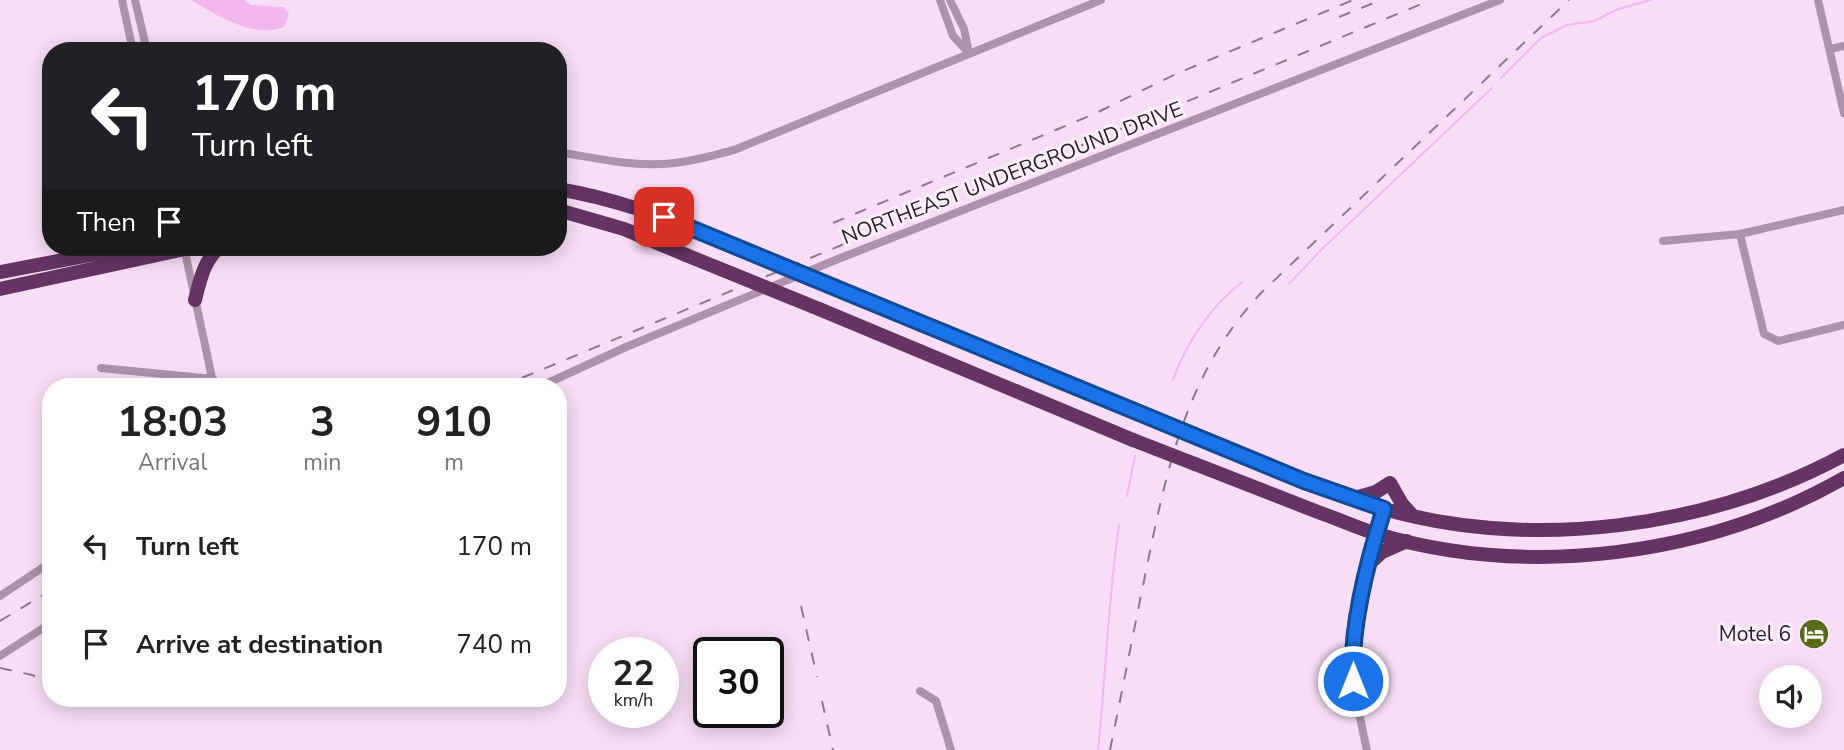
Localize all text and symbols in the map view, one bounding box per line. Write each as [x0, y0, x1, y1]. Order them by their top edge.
text: 170 m [192, 60, 336, 127]
icon: left [77, 70, 168, 161]
street label: NORTHEAST UNDERGROUND DRIVE [837, 95, 1187, 251]
text: Turn left [192, 124, 312, 167]
pin [634, 187, 694, 247]
icon: arrive [645, 198, 683, 236]
icon: arrive [150, 203, 188, 241]
text: Then [77, 205, 136, 240]
text: 18:03 [117, 394, 228, 451]
text: 3 [310, 394, 335, 451]
text: 910 [416, 394, 492, 451]
text: Arrival [138, 447, 207, 478]
text: min [303, 447, 341, 478]
text: m [444, 447, 464, 478]
icon: left [77, 527, 115, 565]
text: Turn left [136, 529, 239, 564]
text: 170 m [456, 529, 532, 564]
hotel icon: Motel 6 [1797, 617, 1831, 651]
place label: Motel 6 [1719, 620, 1791, 648]
icon: arrive [77, 625, 115, 663]
text: Arrive at destination [136, 627, 383, 662]
text: 740 m [456, 627, 532, 662]
speed limit sign: 30 [693, 637, 784, 728]
position arrow [1316, 644, 1390, 718]
text: 22 [612, 650, 655, 697]
map controls [1759, 665, 1822, 728]
button: sound [1759, 665, 1822, 728]
text: km/h [614, 688, 653, 712]

